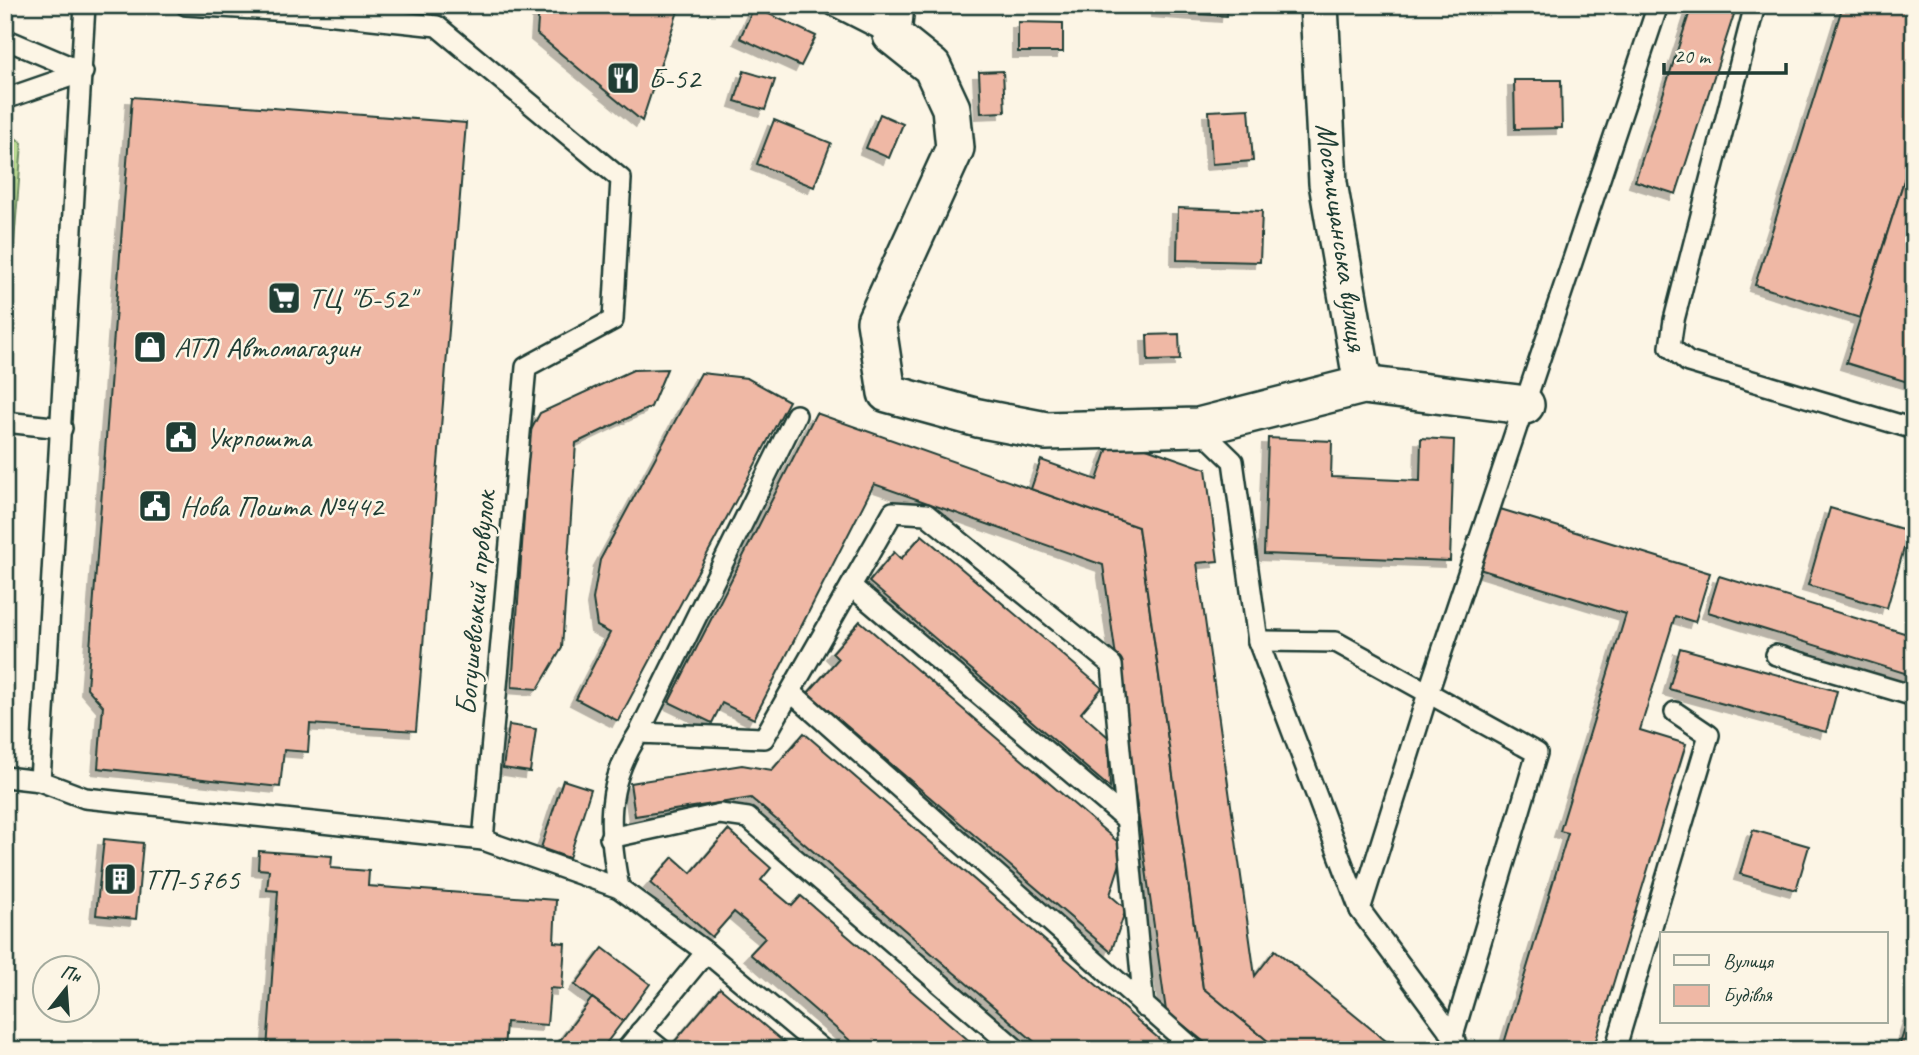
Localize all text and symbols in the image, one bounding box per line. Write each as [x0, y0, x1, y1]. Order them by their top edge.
scale bar [1664, 32, 1786, 76]
text: 20 m [1674, 43, 1712, 69]
restaurant icon: Б-52 [604, 59, 642, 97]
place label: Б-52 [648, 59, 703, 97]
street label: Мостищанська вулиця [1307, 121, 1377, 355]
supermarket icon: ТЦ "Б-52" [265, 279, 303, 317]
place label: ТЦ "Б-52" [308, 279, 421, 317]
shop icon: АТЛ Автомагазин [131, 328, 169, 366]
place label: АТЛ Автомагазин [174, 328, 362, 366]
public building icon: Укрпошта [162, 418, 200, 456]
place label: Укрпошта [206, 418, 313, 456]
public building icon: Нова Пошта №442 [136, 487, 174, 525]
place label: Нова Пошта №442 [180, 487, 385, 525]
street label: Богушевський провулок [446, 487, 504, 717]
building icon: ТП-5765 [101, 860, 139, 898]
place label: ТП-5765 [144, 860, 241, 898]
legend [1660, 932, 1888, 1024]
text: Вулиця [1723, 948, 1774, 974]
north arrow [32, 954, 102, 1024]
text: Пн [58, 959, 85, 989]
text: Будівля [1723, 982, 1773, 1008]

